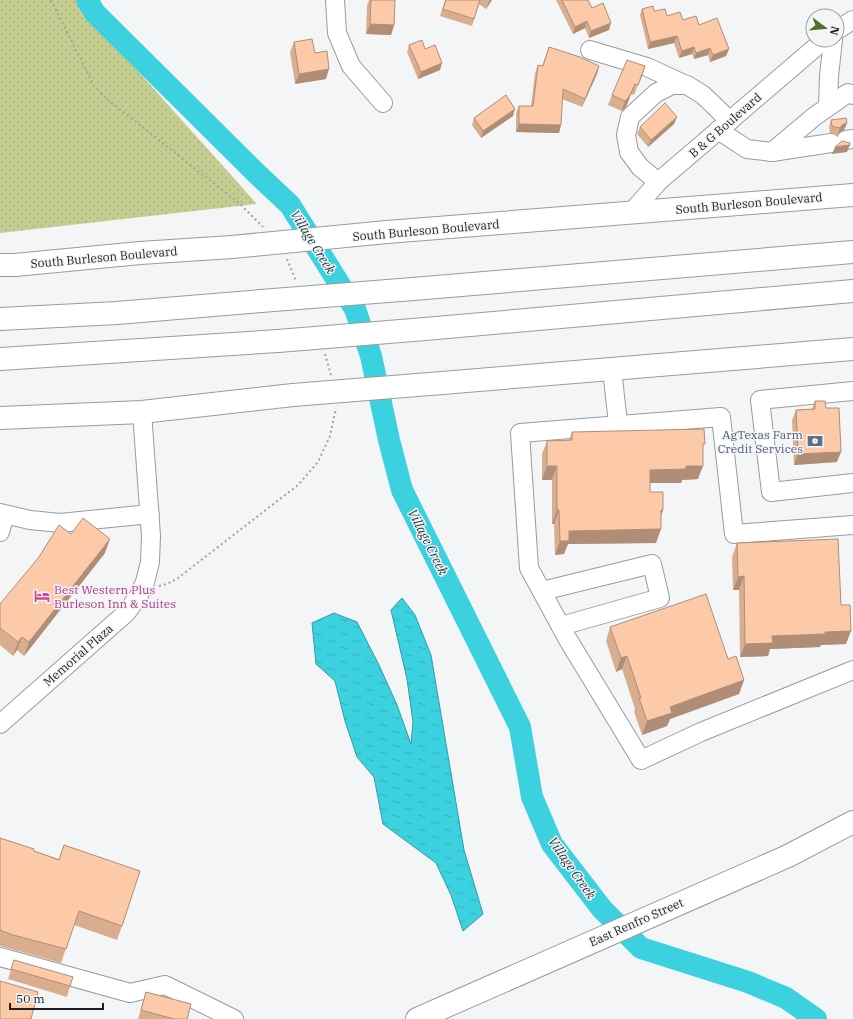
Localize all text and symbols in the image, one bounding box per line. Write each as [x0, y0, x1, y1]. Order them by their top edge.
north arrow [805, 8, 845, 48]
text: N [827, 25, 843, 37]
street label: B & G Boulevard [686, 89, 764, 161]
street label: South Burleson Boulevard [675, 189, 823, 217]
water label: Village Creek [287, 207, 339, 277]
street label: South Burleson Boulevard [352, 216, 500, 244]
street label: South Burleson Boulevard [30, 243, 178, 271]
place label: AgTexas Farm Credit Services [718, 427, 804, 456]
bank icon: AgTexas Farm Credit Services [806, 432, 824, 450]
water label: Village Creek [404, 506, 452, 578]
place label: Best Western Plus Burleson Inn & Suites [54, 582, 176, 611]
hotel icon: Best Western Plus Burleson Inn & Suites [33, 587, 51, 605]
street label: Memorial Plaza [40, 620, 116, 689]
water label: Village Creek [544, 834, 600, 903]
street label: East Renfro Street [586, 894, 686, 950]
scale bar [10, 985, 103, 1011]
text: 50 m [16, 991, 45, 1006]

